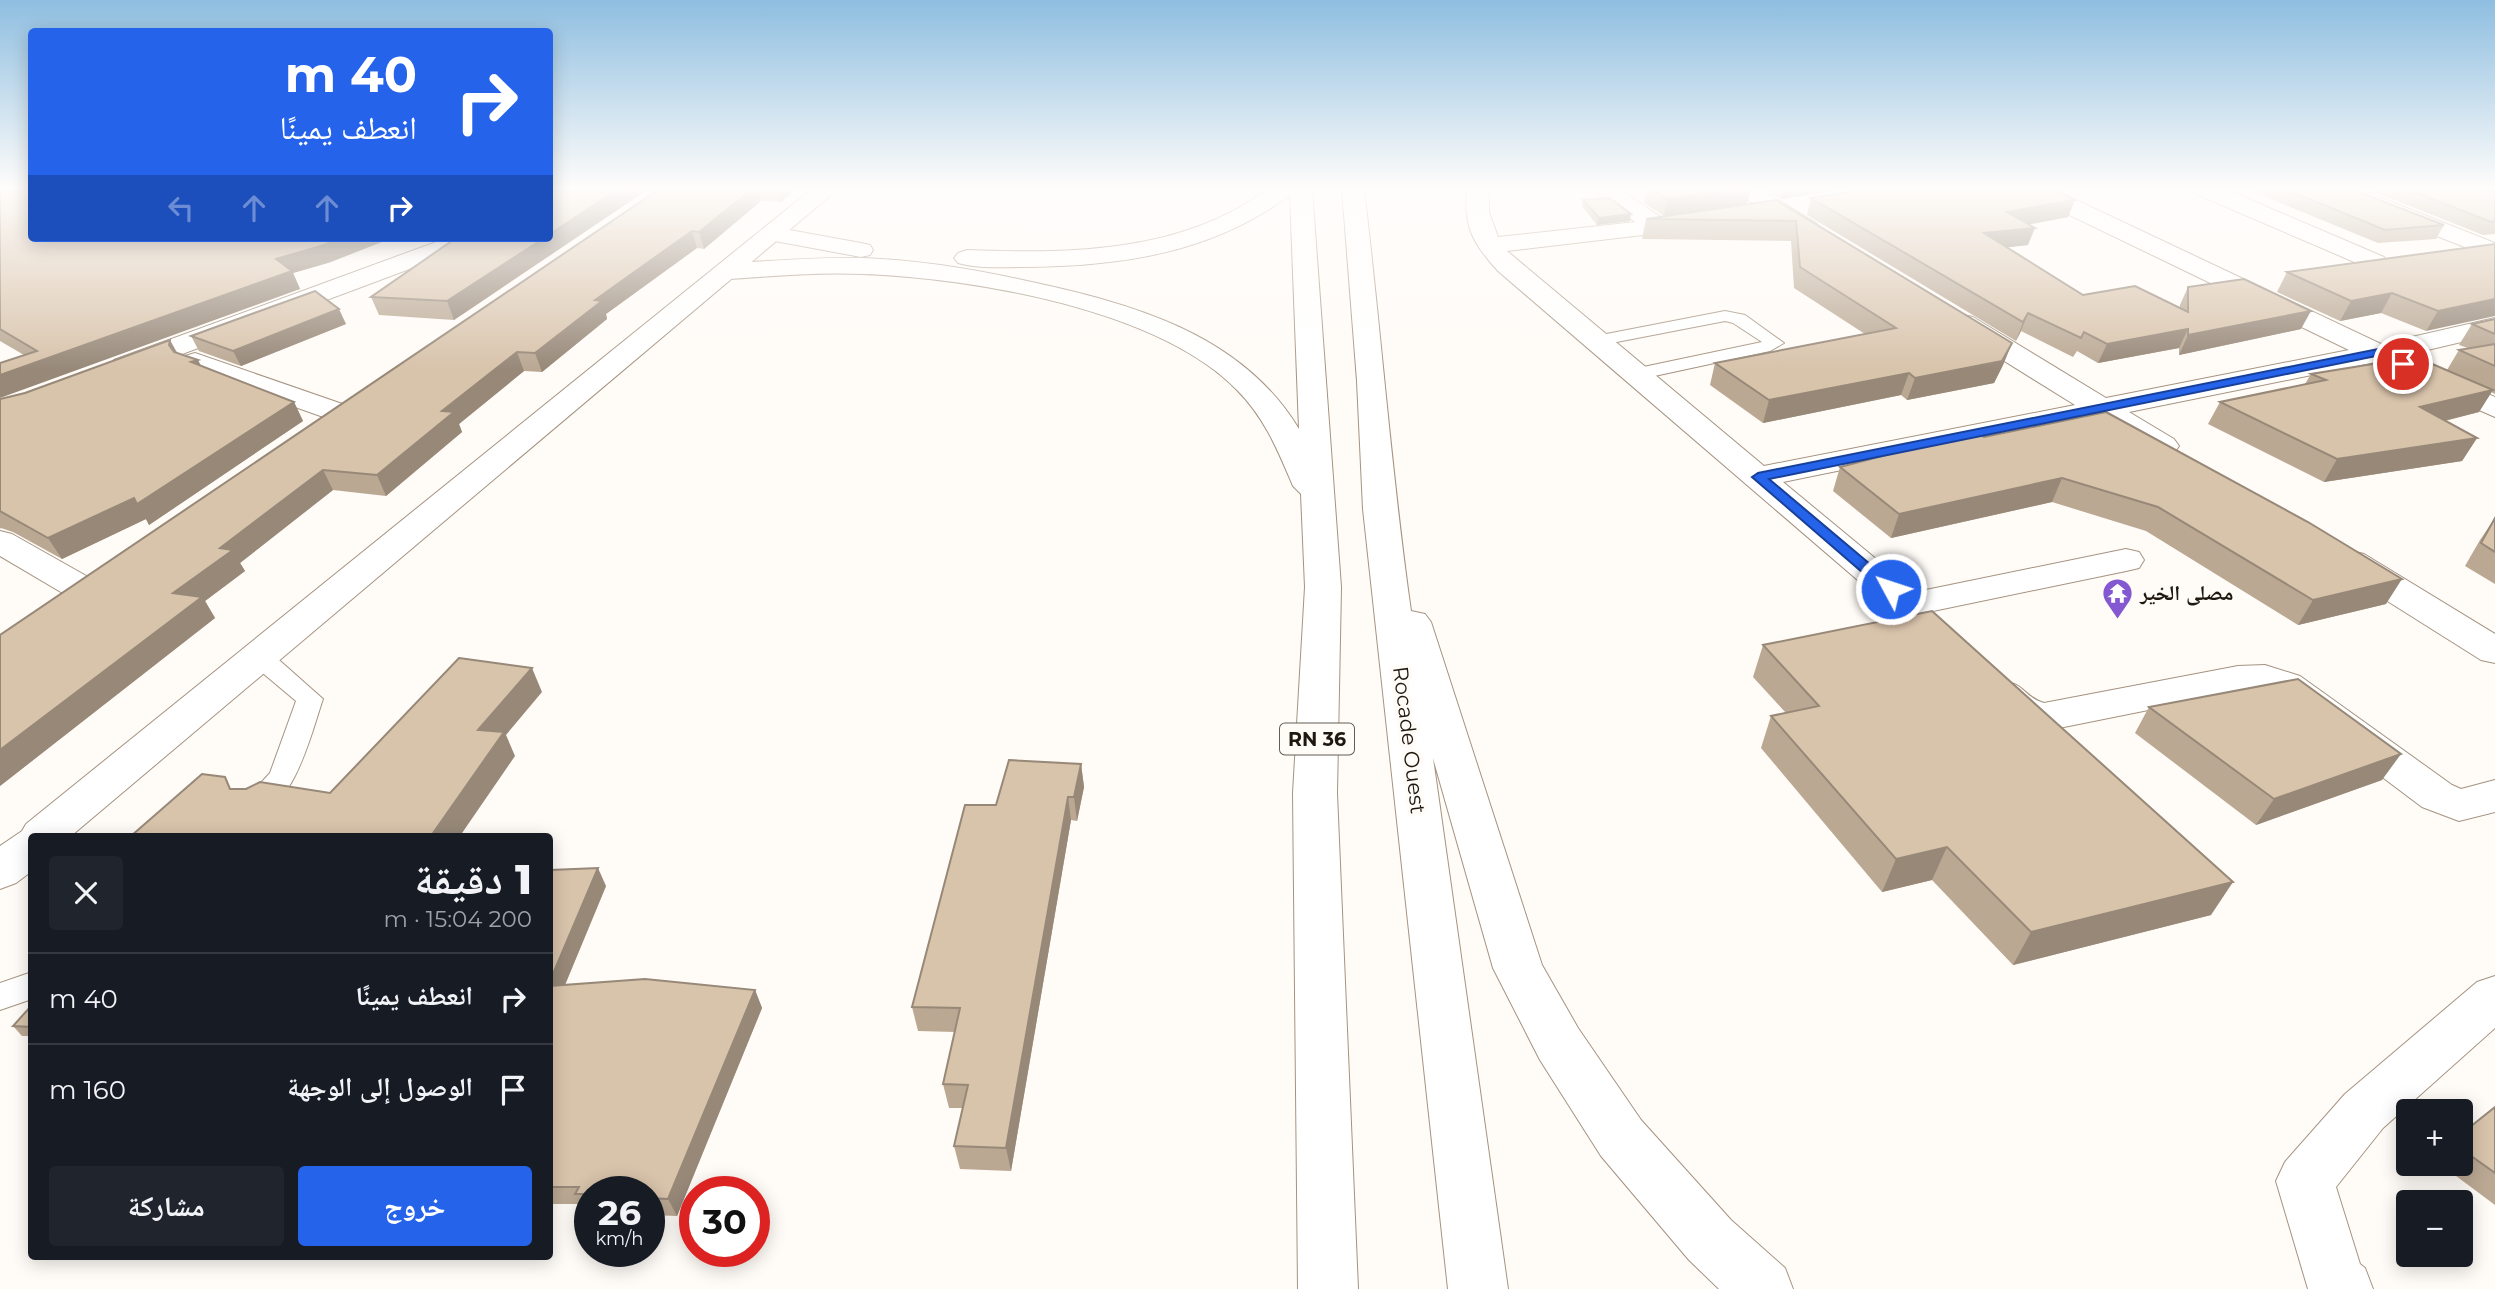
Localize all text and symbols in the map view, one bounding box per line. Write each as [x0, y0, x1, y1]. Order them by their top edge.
text: 40 m [285, 45, 417, 104]
icon: right [441, 56, 532, 147]
text: انعطف يمينًا [280, 108, 417, 147]
icon: left [162, 189, 200, 227]
icon: ahead [235, 189, 273, 227]
icon: ahead [308, 189, 346, 227]
icon: right [381, 189, 419, 227]
pin [2373, 334, 2433, 394]
icon: arrive [2384, 345, 2422, 383]
position arrow [1854, 552, 1928, 626]
temple icon: مصلى الخير [2100, 576, 2134, 620]
place label: مصلى الخير [2139, 580, 2233, 606]
street label: Rocade Ouest [1388, 665, 1431, 815]
road number: RN 36 [1280, 724, 1354, 754]
text: 1 دقيقة [415, 853, 532, 905]
button: close [49, 856, 123, 930]
text: 200 m · 15:04 [384, 905, 532, 933]
text: انعطف يمينًا [355, 980, 473, 1012]
icon: right [494, 980, 532, 1018]
text: 40 m [49, 983, 118, 1015]
text: الوصول إلى الوجهة [287, 1071, 473, 1103]
icon: arrive [494, 1071, 532, 1109]
text: 160 m [49, 1074, 126, 1106]
map controls [2396, 1099, 2473, 1267]
button: + [2396, 1099, 2473, 1176]
button: مشاركة [49, 1166, 284, 1246]
button: خروج [298, 1166, 532, 1246]
speed limit sign: 30 [679, 1176, 770, 1267]
button: − [2396, 1190, 2473, 1267]
text: 26 [598, 1191, 641, 1234]
text: km/h [595, 1228, 644, 1250]

